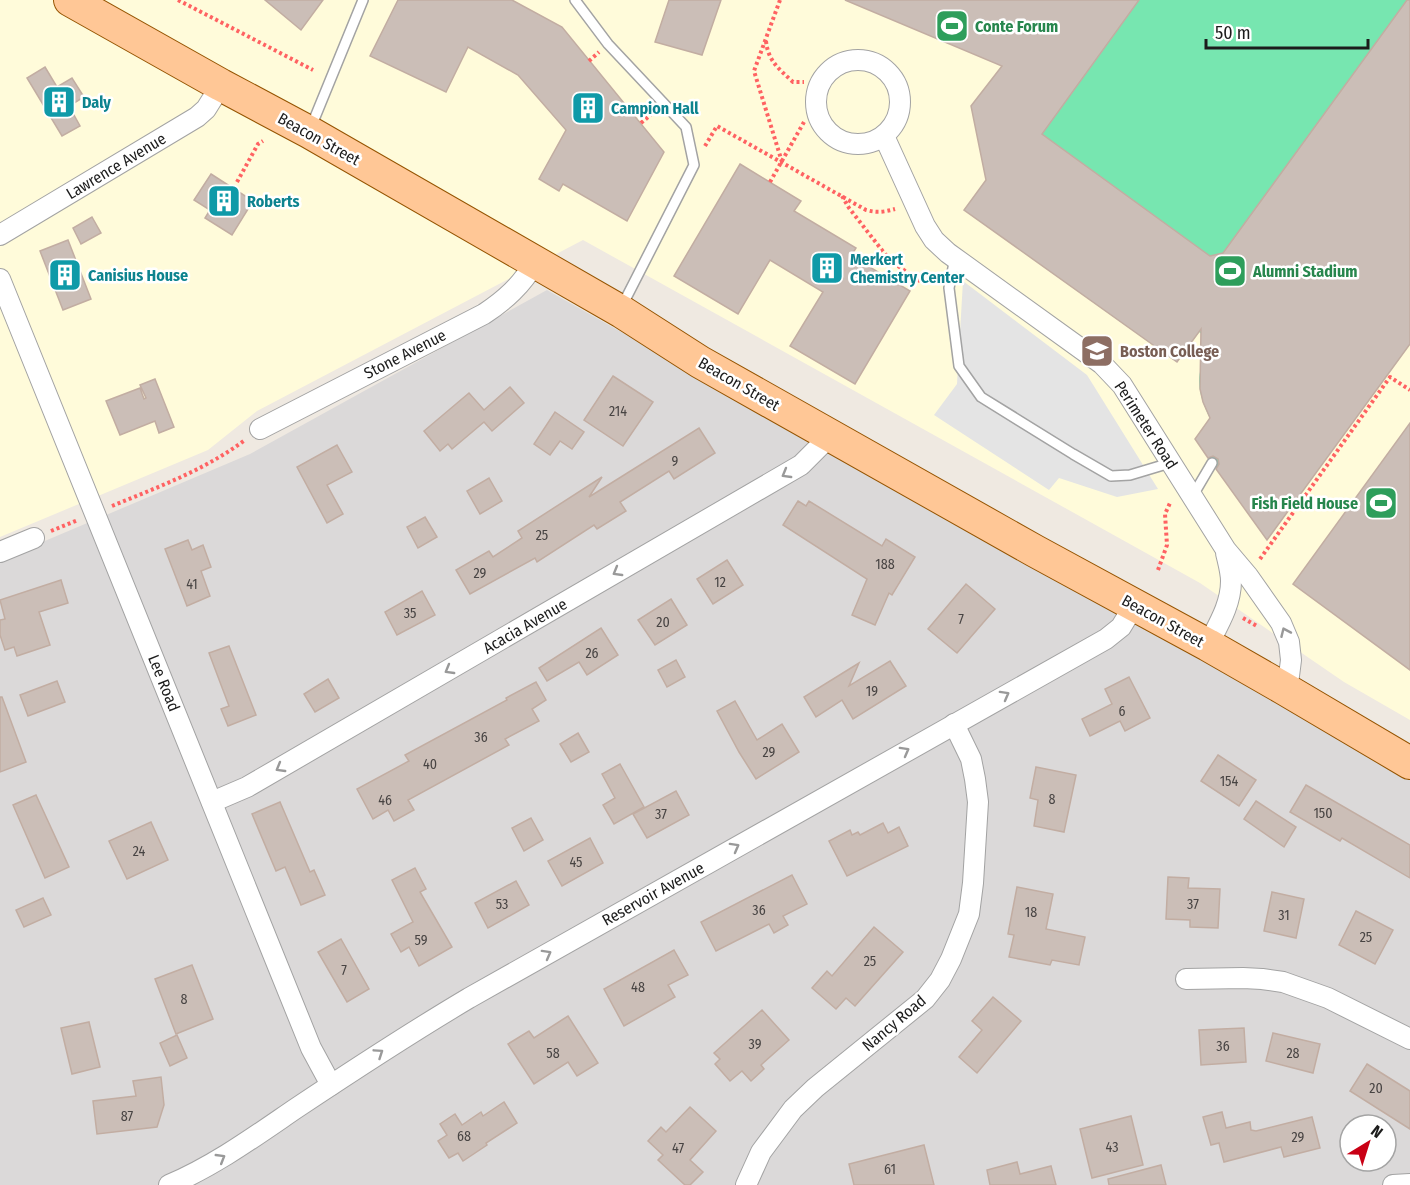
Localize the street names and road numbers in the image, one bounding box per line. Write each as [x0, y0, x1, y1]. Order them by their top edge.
street label: Beacon Street [275, 109, 364, 170]
street label: Lawrence Avenue [63, 129, 169, 203]
street label: Stone Avenue [361, 325, 449, 383]
street label: Beacon Street [695, 353, 784, 415]
street label: Perimeter Road [1111, 377, 1181, 473]
street label: Beacon Street [1119, 591, 1208, 652]
street label: Acacia Avenue [480, 594, 570, 658]
street label: Lee Road [144, 652, 184, 714]
street label: Reservoir Avenue [599, 858, 707, 930]
street label: Nancy Road [858, 991, 930, 1055]

